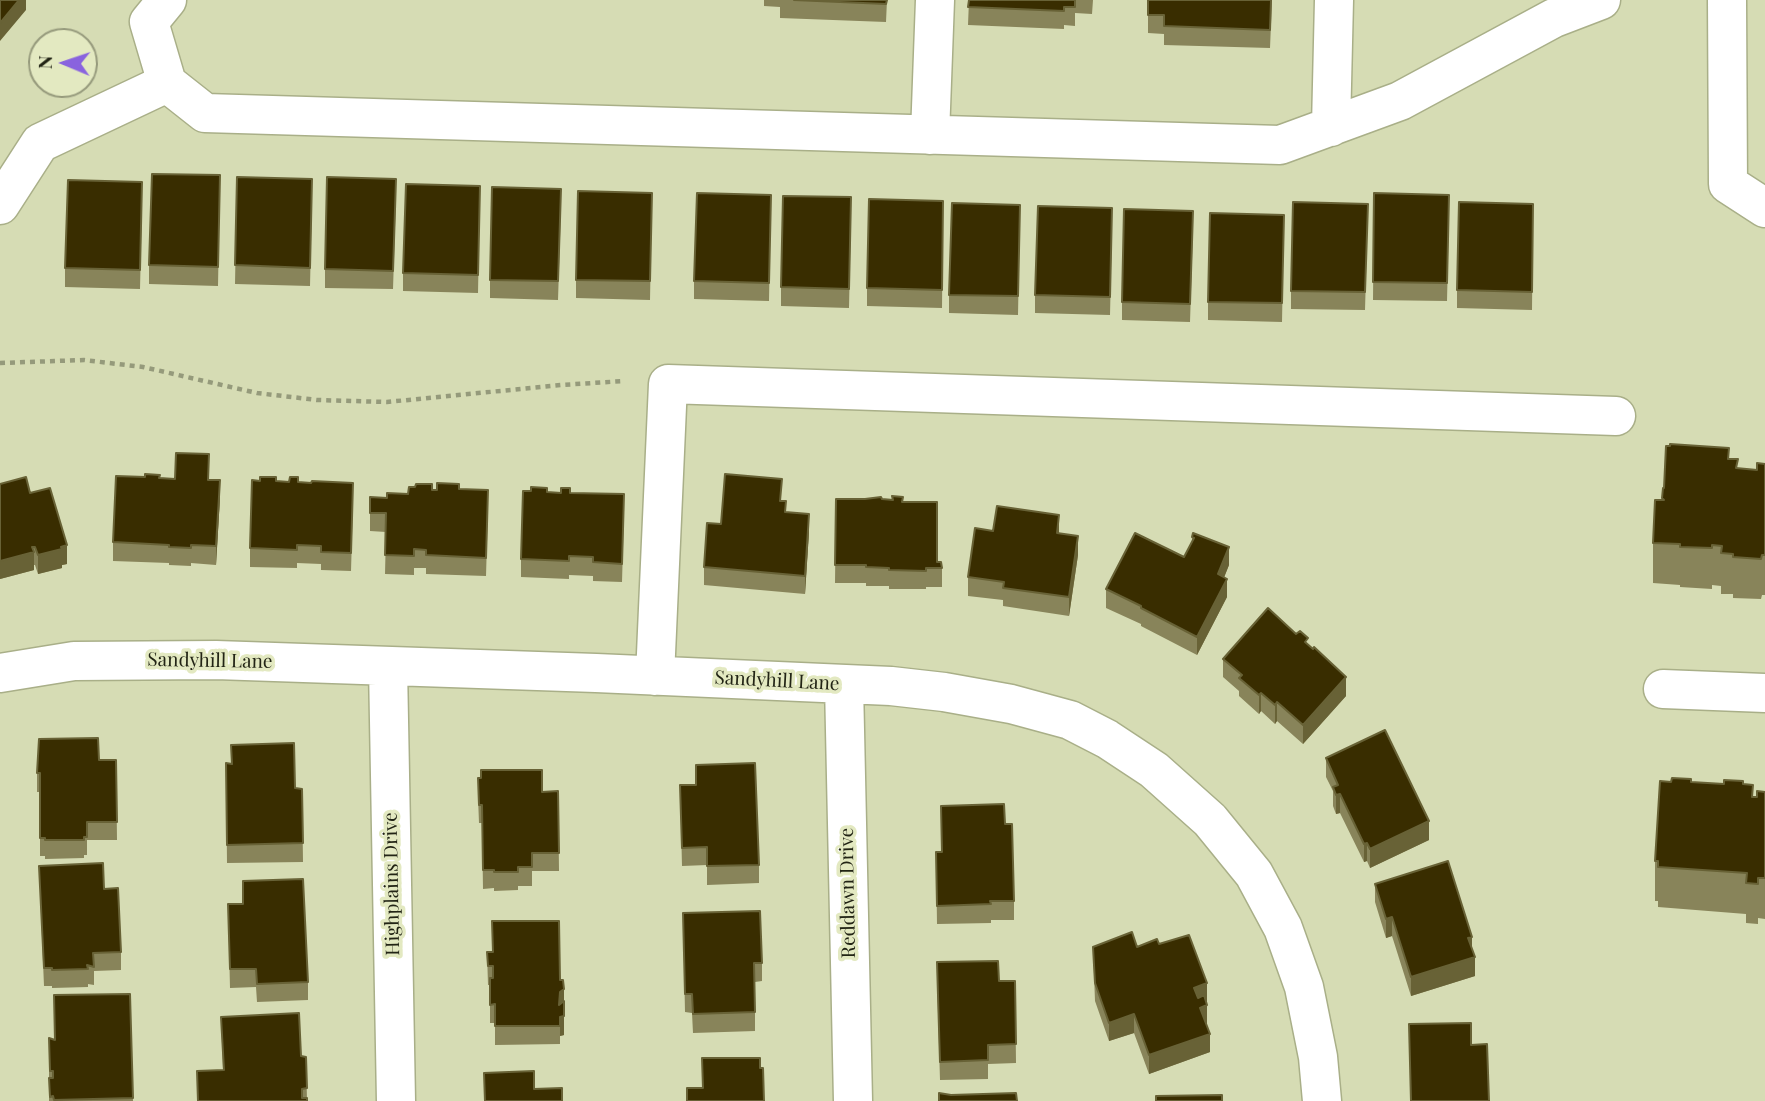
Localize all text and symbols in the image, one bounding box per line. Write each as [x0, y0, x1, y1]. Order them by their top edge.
north arrow [28, 28, 98, 98]
text: N [31, 55, 57, 70]
street label: Sandyhill Lane [147, 649, 273, 673]
street label: Sandyhill Lane [714, 666, 840, 696]
street label: Highplains Drive [379, 812, 405, 956]
street label: Reddawn Drive [835, 828, 861, 958]

